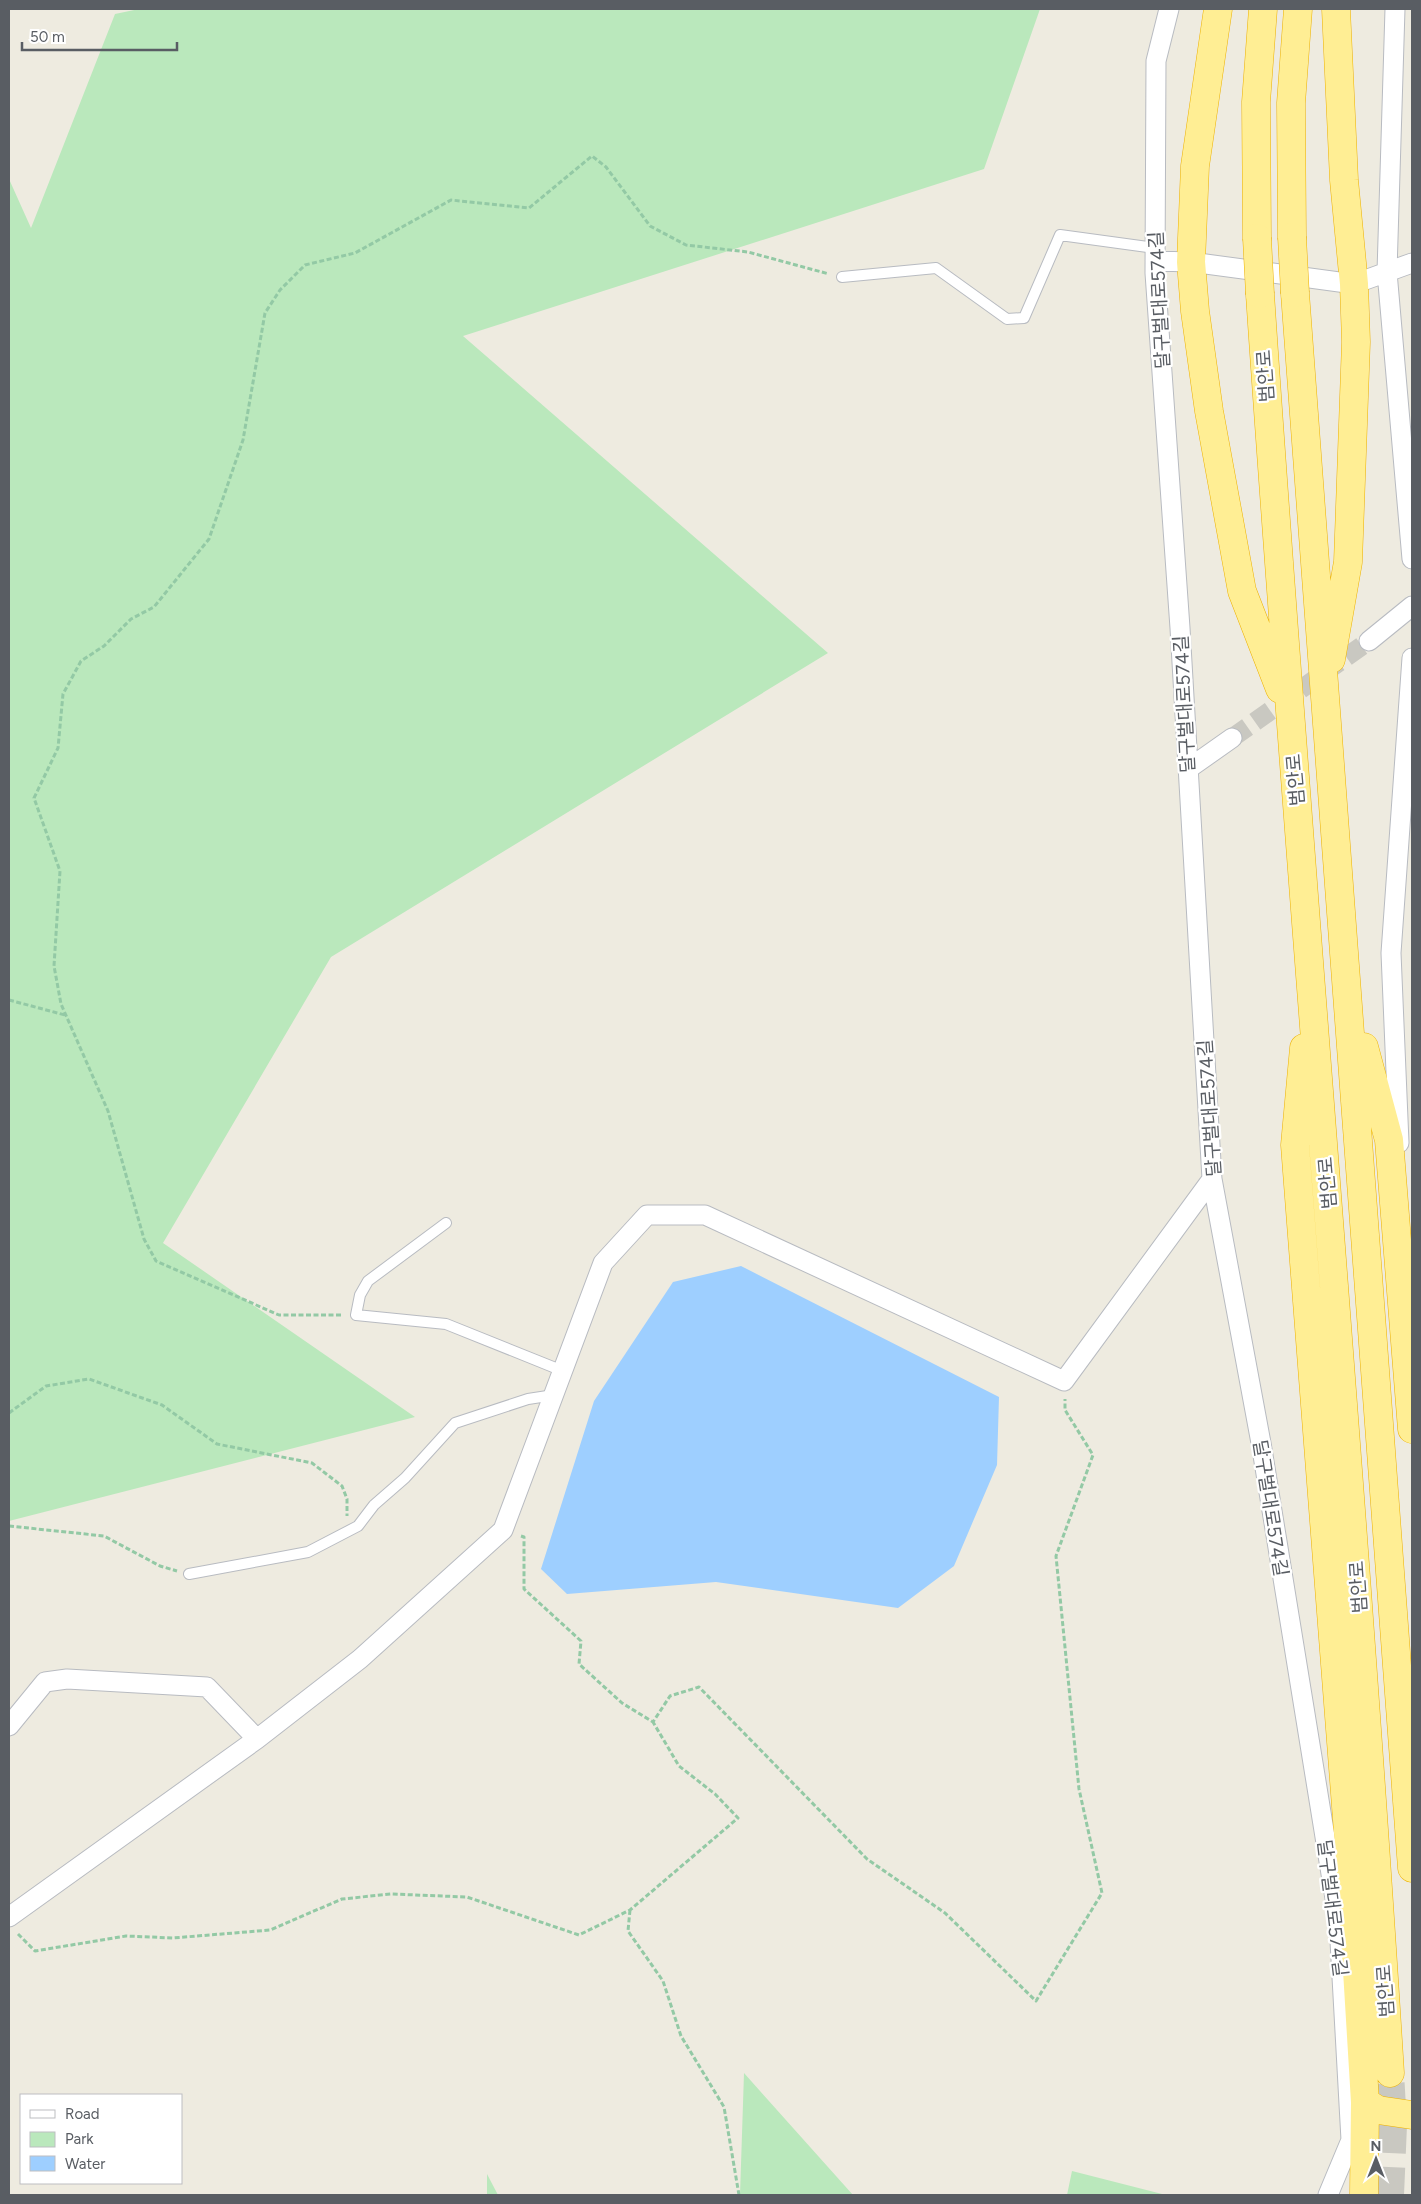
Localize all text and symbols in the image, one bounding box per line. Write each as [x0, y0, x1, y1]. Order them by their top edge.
scale bar [22, 20, 178, 52]
text: 50 m [30, 28, 65, 46]
street label: 달구벌대로574길 [1144, 231, 1175, 369]
street label: 범안로 [1252, 349, 1279, 403]
street label: 달구벌대로574길 [1169, 635, 1200, 773]
street label: 범안로 [1282, 753, 1309, 807]
street label: 달구벌대로574길 [1193, 1038, 1226, 1178]
street label: 범안로 [1314, 1156, 1341, 1210]
street label: 달구벌대로574길 [1248, 1438, 1293, 1578]
street label: 범안로 [1345, 1560, 1372, 1614]
street label: 달구벌대로574길 [1313, 1838, 1352, 1978]
street label: 범안로 [1372, 1964, 1399, 2018]
legend [20, 2094, 182, 2184]
text: Road [65, 2105, 100, 2123]
text: Park [65, 2130, 94, 2148]
north arrow [1351, 2134, 1401, 2184]
text: N [1371, 2138, 1381, 2155]
text: Water [65, 2155, 105, 2173]

